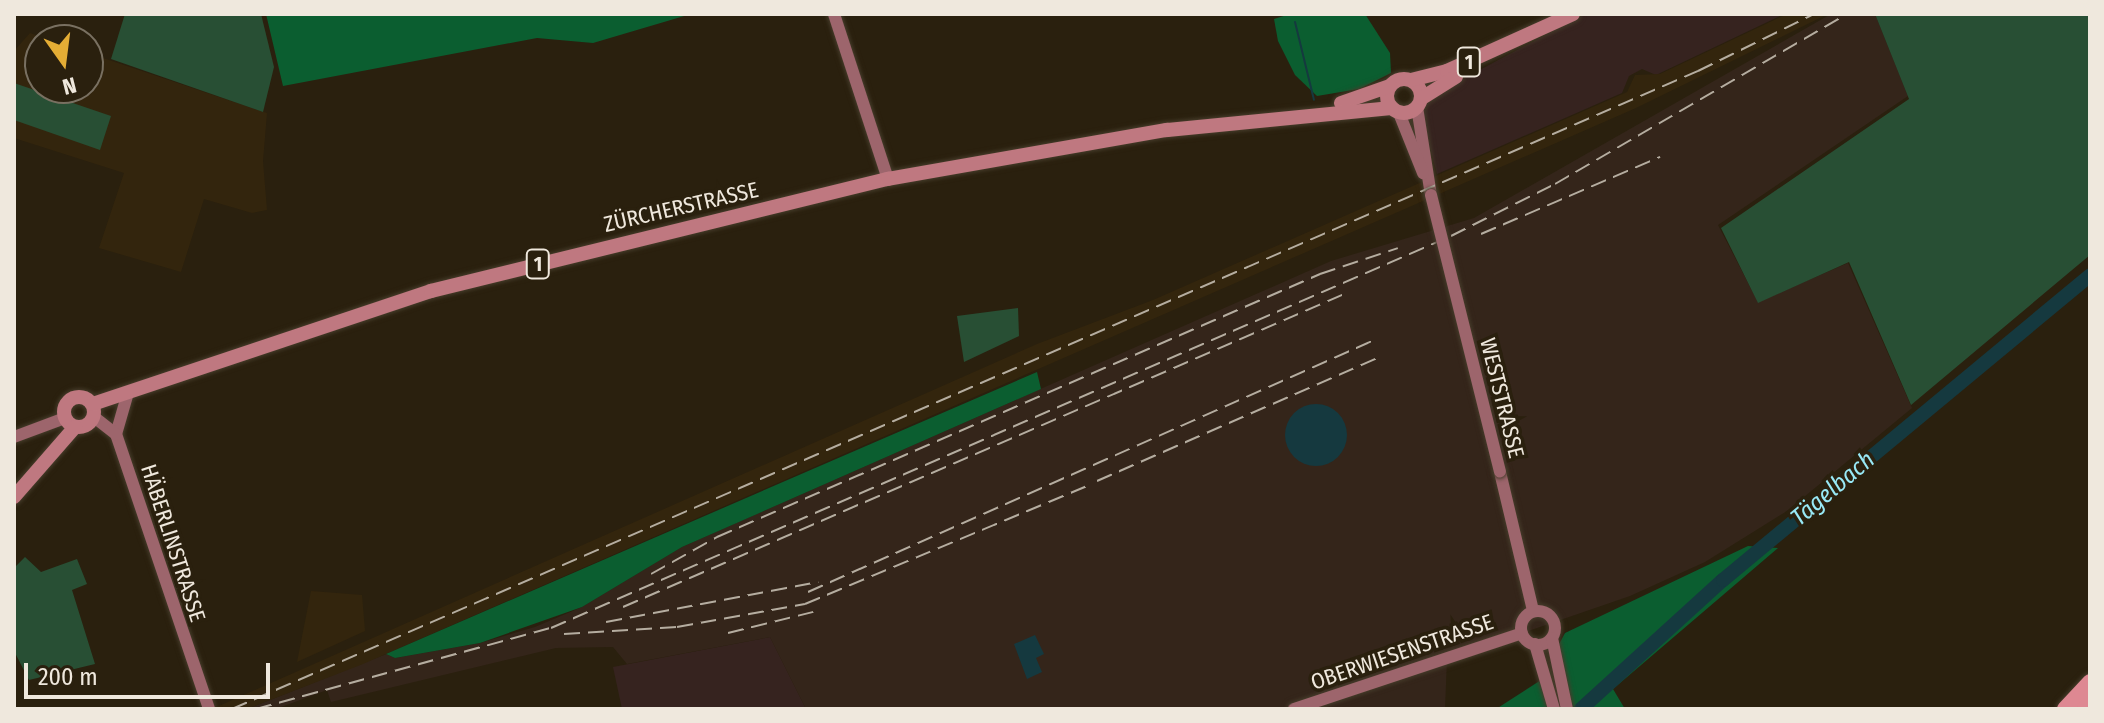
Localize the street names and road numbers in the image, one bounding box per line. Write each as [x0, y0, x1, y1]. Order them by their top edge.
road number: 1 [1455, 46, 1483, 78]
street label: ZÜRCHERSTRASSE [601, 176, 761, 238]
road number: 1 [524, 248, 552, 280]
street label: WESTSTRASSE [1474, 335, 1530, 461]
street label: HÄBERLINSTRASSE [135, 461, 211, 625]
street label: OBERWIESENSTRASSE [1307, 608, 1497, 696]

